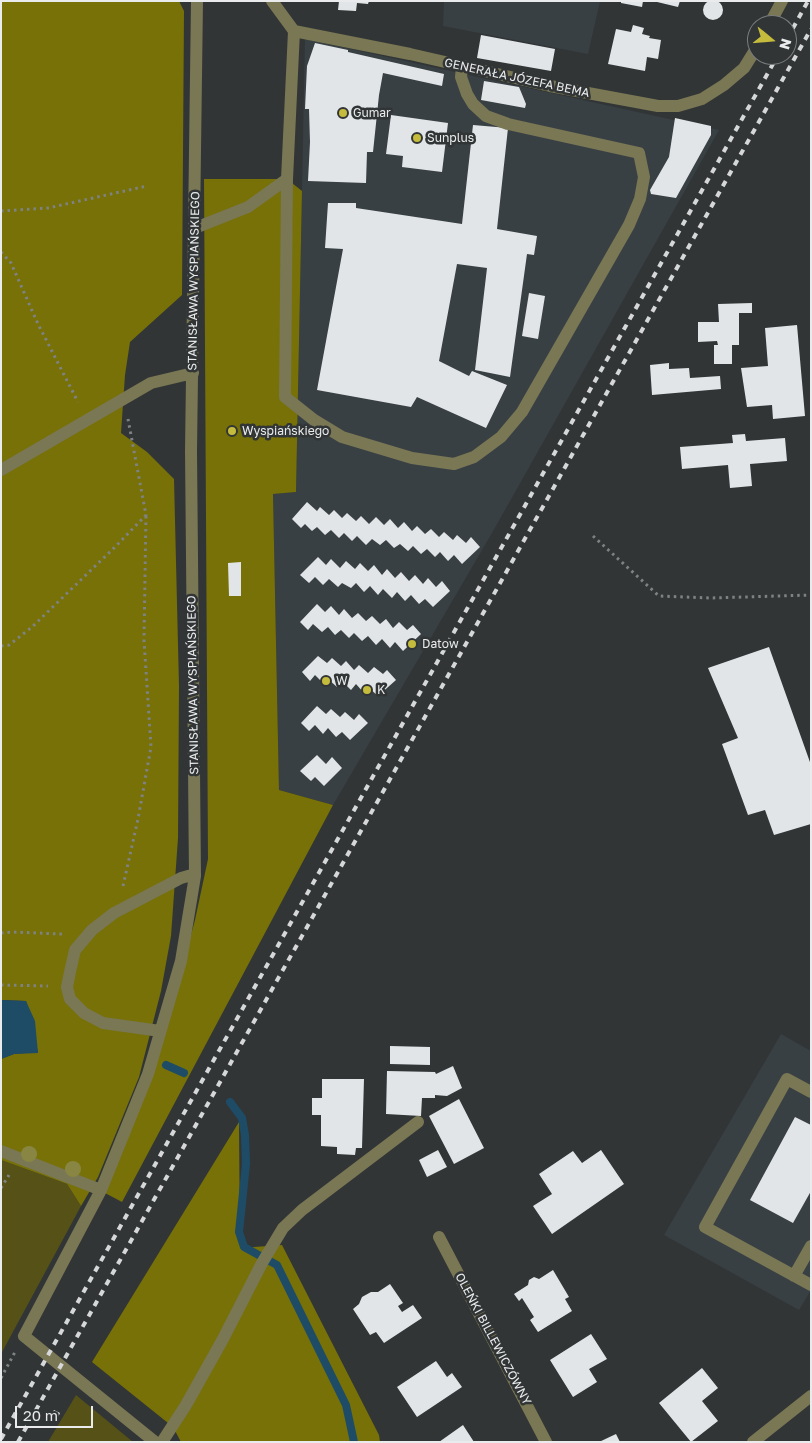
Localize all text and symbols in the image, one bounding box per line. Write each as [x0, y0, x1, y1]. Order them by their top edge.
north arrow [747, 15, 797, 65]
text: N [776, 37, 796, 52]
street label: GENERAŁA JÓZEFA BEMA [443, 56, 591, 100]
place label: Gumar [353, 106, 391, 120]
marker: Gumar [337, 107, 349, 119]
place label: Sunplus [427, 131, 474, 145]
marker: Sunplus [411, 132, 423, 144]
street label: STANISŁAWA WYSPIAŃSKIEGO [185, 191, 203, 371]
place label: Wyspiańskiego [242, 424, 329, 438]
marker: Wyspiańskiego [226, 425, 238, 437]
street label: STANISŁAWA WYSPIAŃSKIEGO [184, 595, 202, 775]
place label: Datow [422, 637, 459, 651]
marker: Datow [406, 638, 418, 650]
place label: W [336, 674, 348, 688]
marker: W [320, 675, 332, 687]
place label: K [377, 683, 385, 697]
marker: K [361, 684, 373, 696]
street label: OLEŃKI BILLEWICZÓWNY [452, 1271, 534, 1407]
scale bar [18, 1396, 95, 1428]
text: 20 m [23, 1406, 58, 1424]

